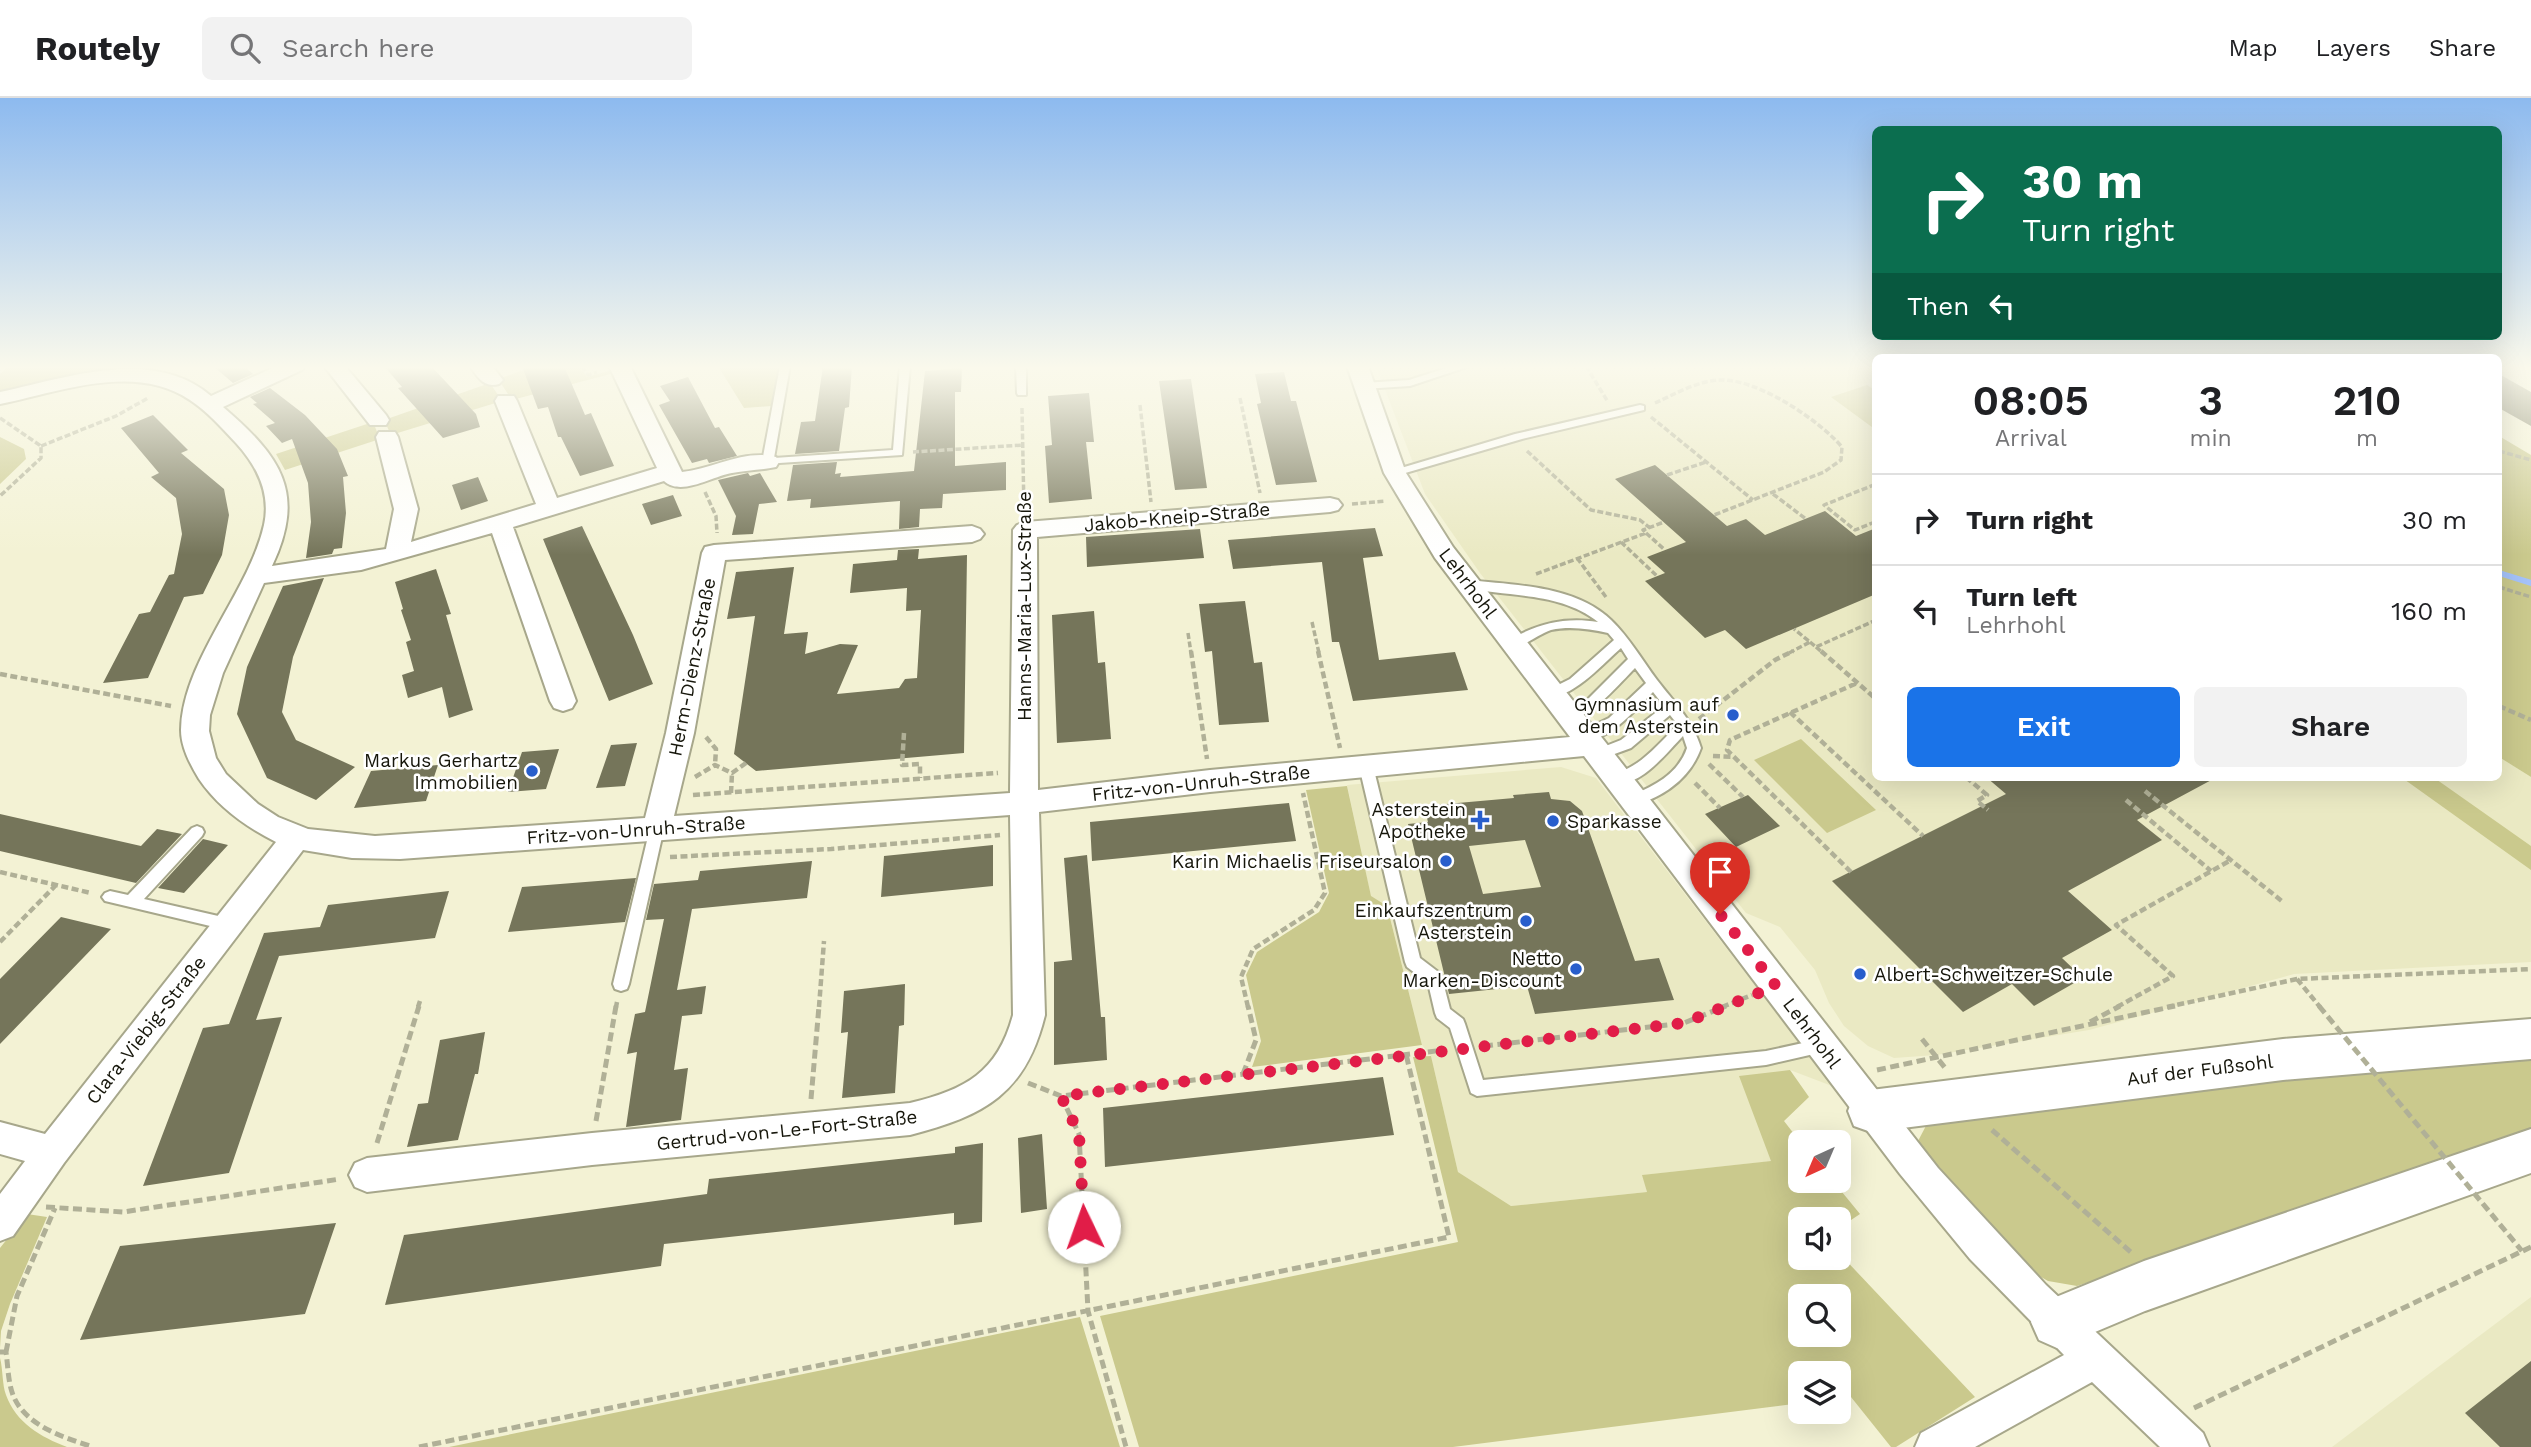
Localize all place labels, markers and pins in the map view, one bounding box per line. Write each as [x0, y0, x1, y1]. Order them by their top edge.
place label: Gymnasium auf dem Asterstein [1574, 693, 1720, 738]
marker: Gymnasium auf dem Asterstein [1725, 707, 1741, 723]
place label: Markus Gerhartz Immobilien [364, 749, 518, 794]
marker: Markus Gerhartz Immobilien [524, 763, 540, 779]
place label: Asterstein Apotheke [1372, 798, 1466, 843]
place label: Sparkasse [1567, 810, 1662, 833]
marker: Asterstein Apotheke [1472, 812, 1488, 828]
marker: Sparkasse [1545, 813, 1561, 829]
pin [1690, 842, 1750, 914]
place label: Karin Michaelis Friseursalon [1172, 850, 1432, 873]
marker: Karin Michaelis Friseursalon [1438, 853, 1454, 869]
place label: Einkaufszentrum Asterstein [1354, 899, 1512, 944]
marker: Einkaufszentrum Asterstein [1518, 913, 1534, 929]
place label: Netto Marken-Discount [1403, 947, 1562, 992]
marker: Netto Marken-Discount [1568, 961, 1584, 977]
place label: Albert-Schweitzer-Schule [1874, 963, 2113, 986]
marker: Albert-Schweitzer-Schule [1852, 966, 1868, 982]

